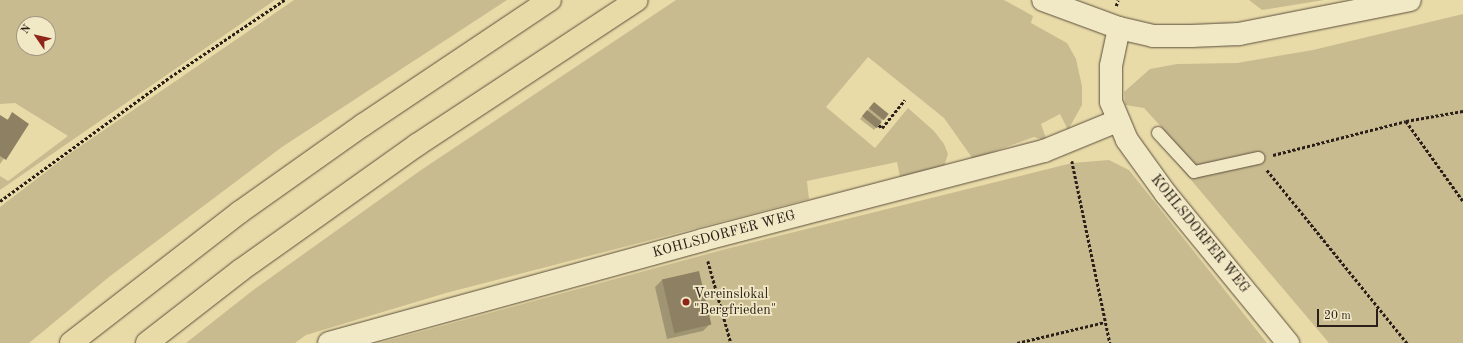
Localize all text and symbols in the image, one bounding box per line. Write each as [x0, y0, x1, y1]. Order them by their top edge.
north arrow [16, 16, 56, 56]
text: N [20, 23, 33, 36]
street label: KOHLSDORFER WEG [1147, 171, 1253, 297]
street label: KOHLSDORFER WEG [651, 207, 797, 261]
place label: Vereinslokal "Bergfrieden" [694, 286, 776, 318]
marker: Vereinslokal "Bergfrieden" [681, 297, 691, 307]
scale bar [1319, 301, 1380, 327]
text: 20 m [1324, 310, 1351, 322]

